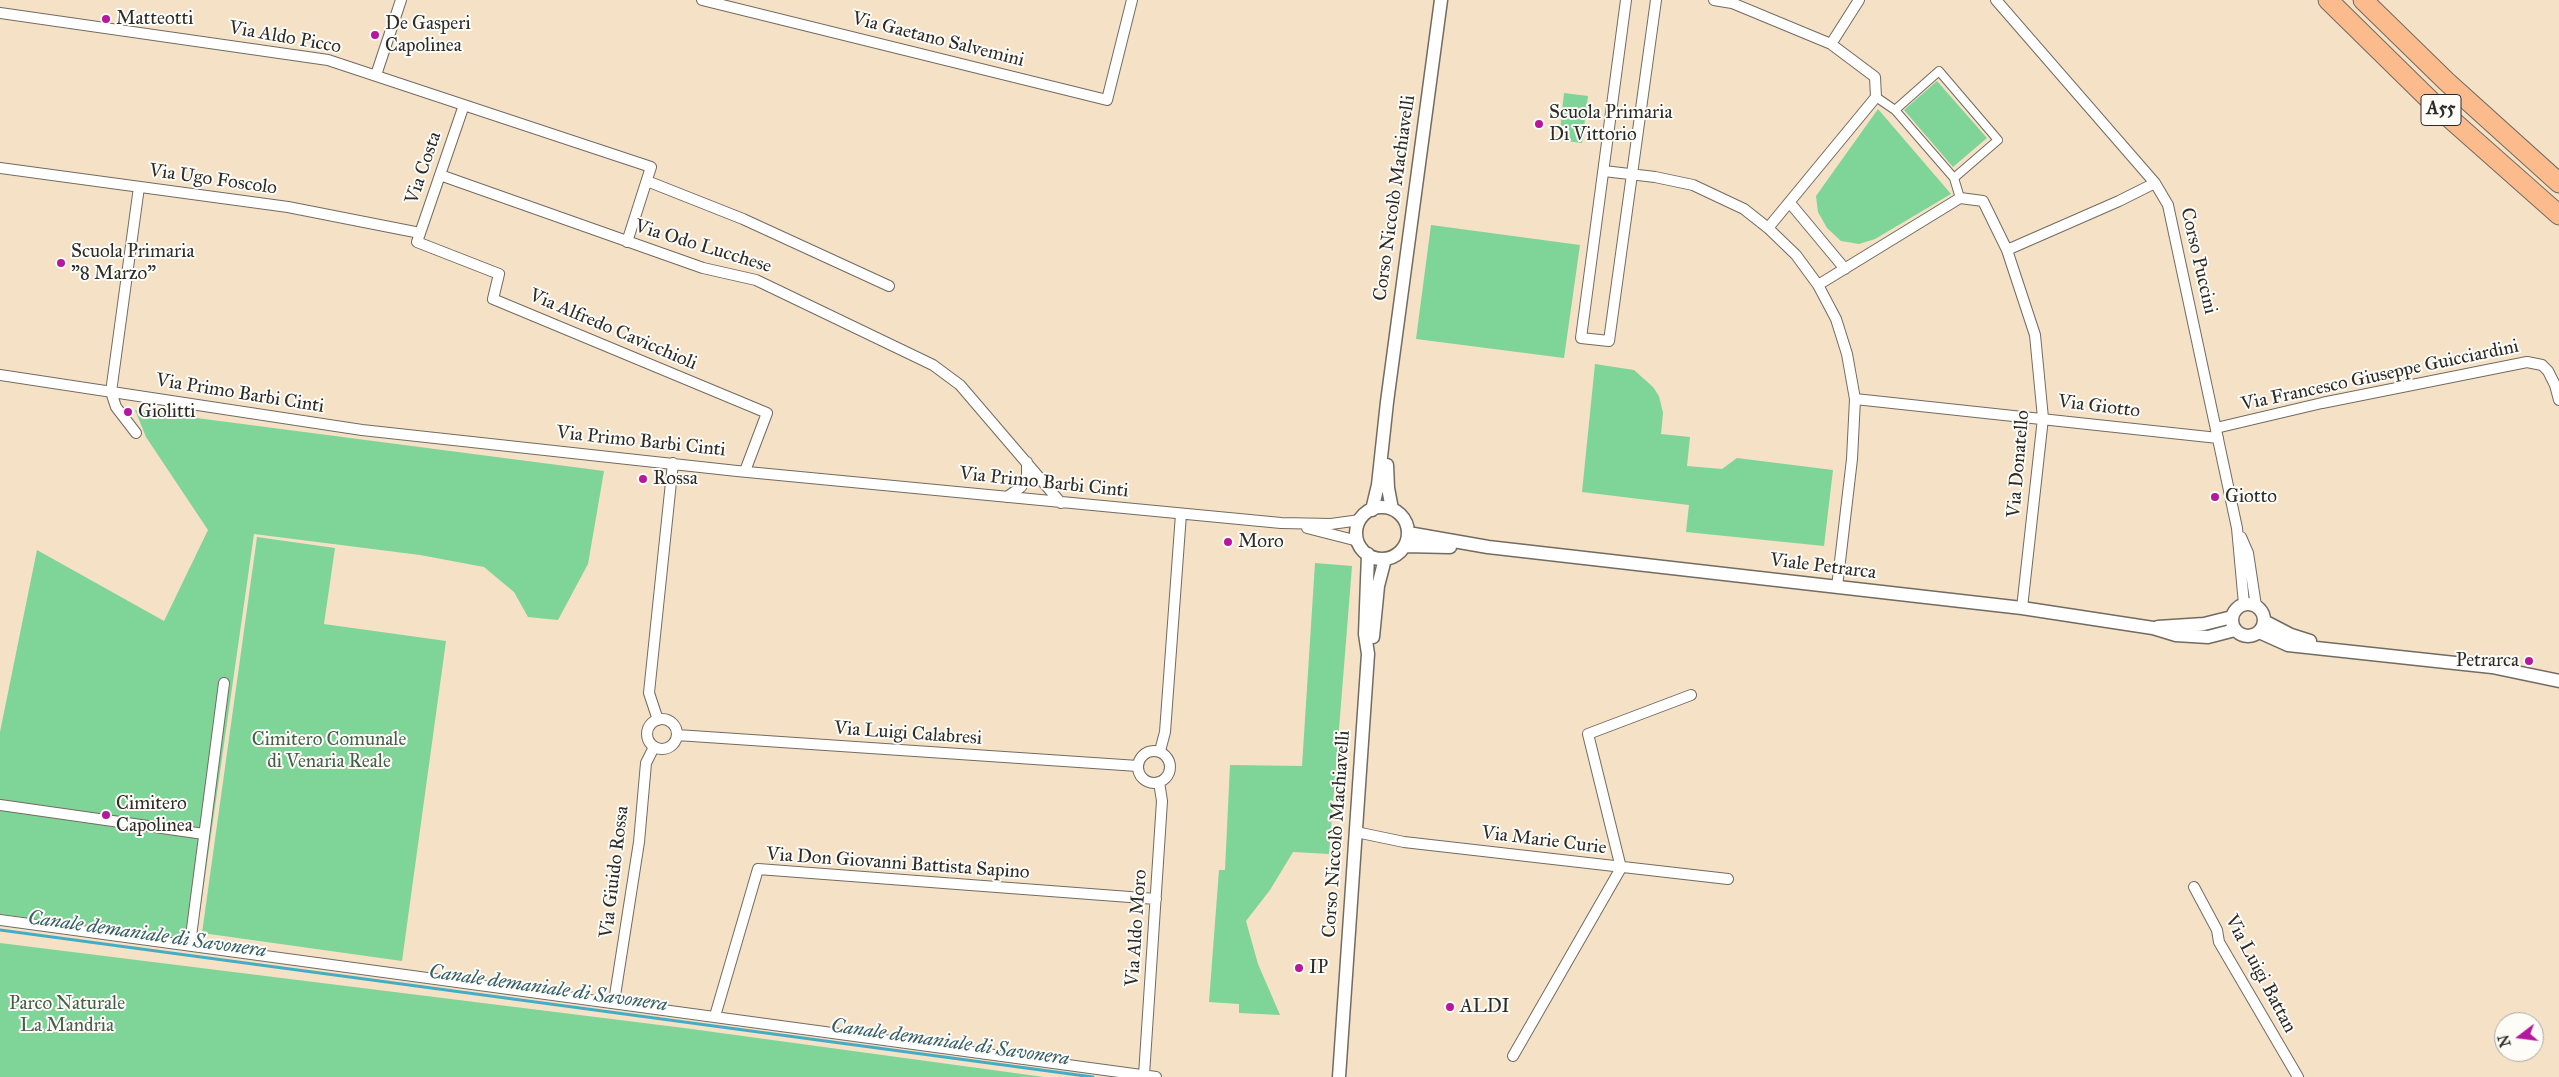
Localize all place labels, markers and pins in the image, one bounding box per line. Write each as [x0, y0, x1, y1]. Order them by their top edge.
place label: Matteotti [116, 8, 193, 30]
marker: Matteotti [100, 13, 112, 25]
place label: De Gasperi Capolinea [385, 13, 471, 57]
marker: De Gasperi Capolinea [369, 29, 381, 41]
place label: Scuola Primaria Di Vittorio [1549, 102, 1672, 146]
marker: Scuola Primaria Di Vittorio [1533, 118, 1545, 130]
place label: Scuola Primaria "8 Marzo" [71, 241, 194, 285]
marker: Scuola Primaria "8 Marzo" [55, 257, 67, 269]
place label: Giolitti [138, 401, 196, 423]
marker: Giolitti [122, 406, 134, 418]
place label: Rossa [653, 468, 698, 490]
marker: Rossa [637, 473, 649, 485]
place label: Giotto [2225, 486, 2277, 508]
marker: Giotto [2209, 491, 2221, 503]
place label: Moro [1238, 531, 1284, 553]
marker: Moro [1222, 536, 1234, 548]
place label: Petrarca [2456, 650, 2519, 672]
marker: Petrarca [2523, 655, 2535, 667]
place label: Cimitero Capolinea [116, 793, 193, 837]
marker: Cimitero Capolinea [100, 809, 112, 821]
place label: IP [1309, 957, 1328, 979]
marker: IP [1293, 962, 1305, 974]
place label: ALDI [1460, 996, 1510, 1018]
marker: ALDI [1444, 1001, 1456, 1013]

